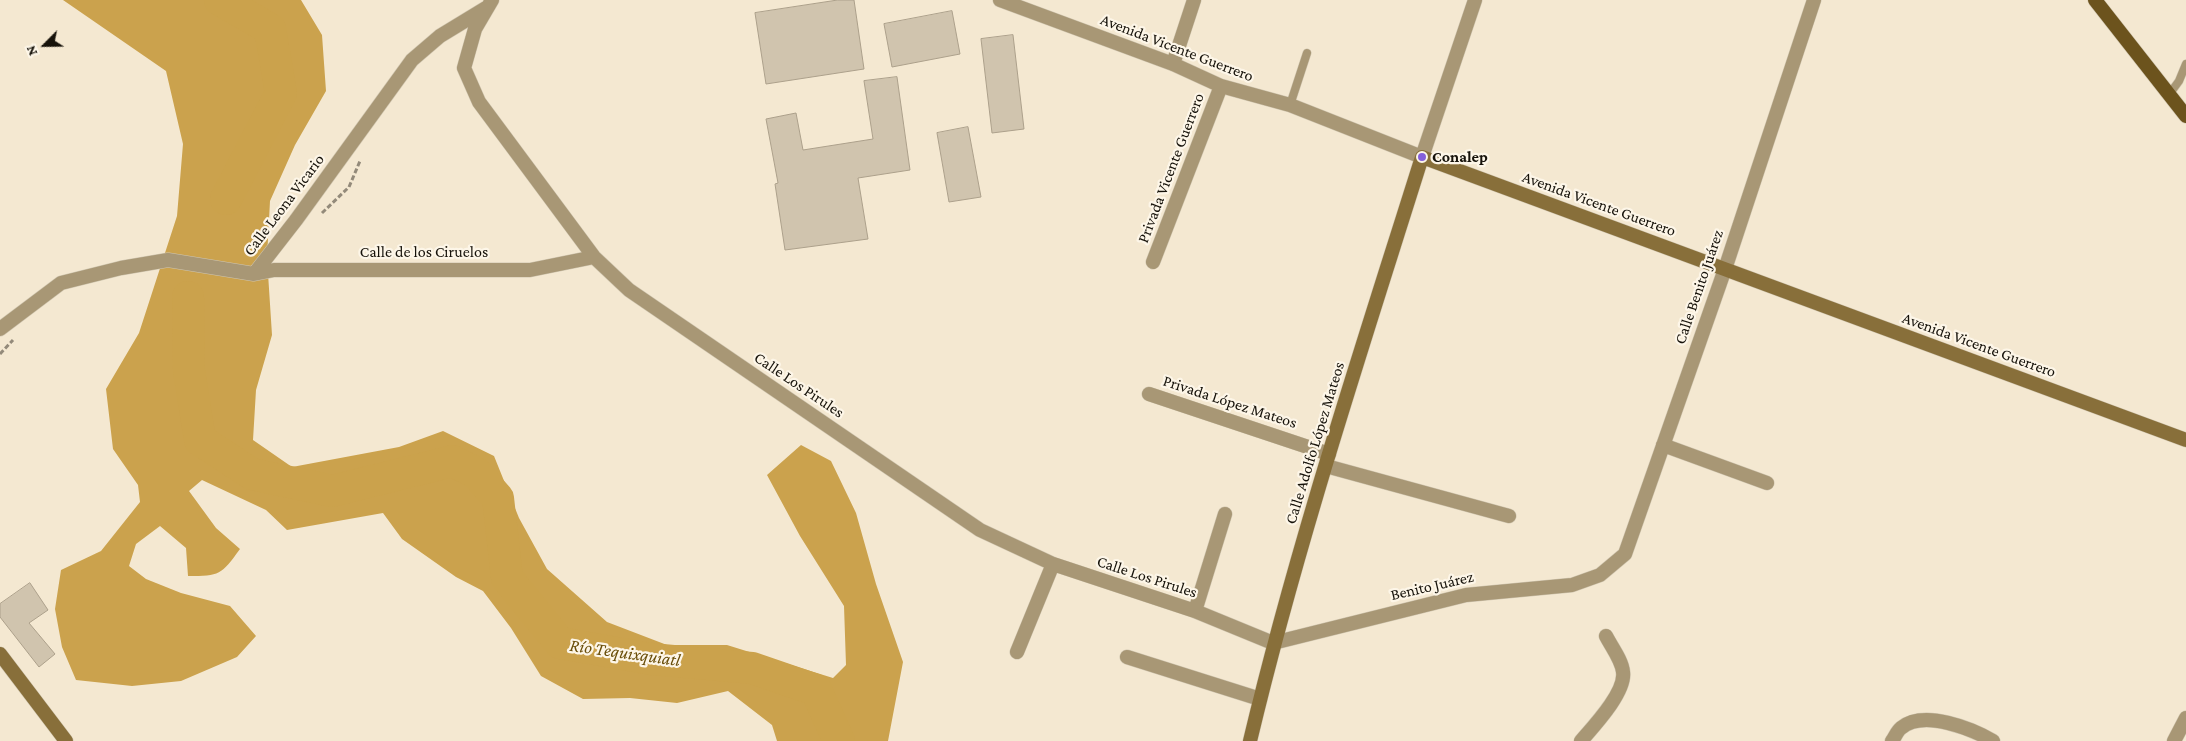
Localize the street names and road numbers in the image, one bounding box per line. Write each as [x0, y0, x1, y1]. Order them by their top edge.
street label: Avenida Vicente Guerrero [1098, 10, 1256, 86]
street label: Privada Vicente Guerrero [1134, 90, 1208, 246]
street label: Calle Leona Vicario [240, 150, 328, 260]
street label: Avenida Vicente Guerrero [1520, 167, 1678, 241]
street label: Calle Benito Juárez [1670, 227, 1728, 347]
street label: Calle de los Ciruelos [360, 242, 488, 262]
street label: Avenida Vicente Guerrero [1900, 308, 2058, 382]
street label: Calle Los Pirules [750, 348, 848, 422]
street label: Calle Adolfo López Mateos [1281, 360, 1349, 526]
street label: Privada López Mateos [1161, 371, 1299, 433]
street label: Calle Los Pirules [1094, 552, 1200, 602]
street label: Benito Juárez [1389, 567, 1475, 605]

